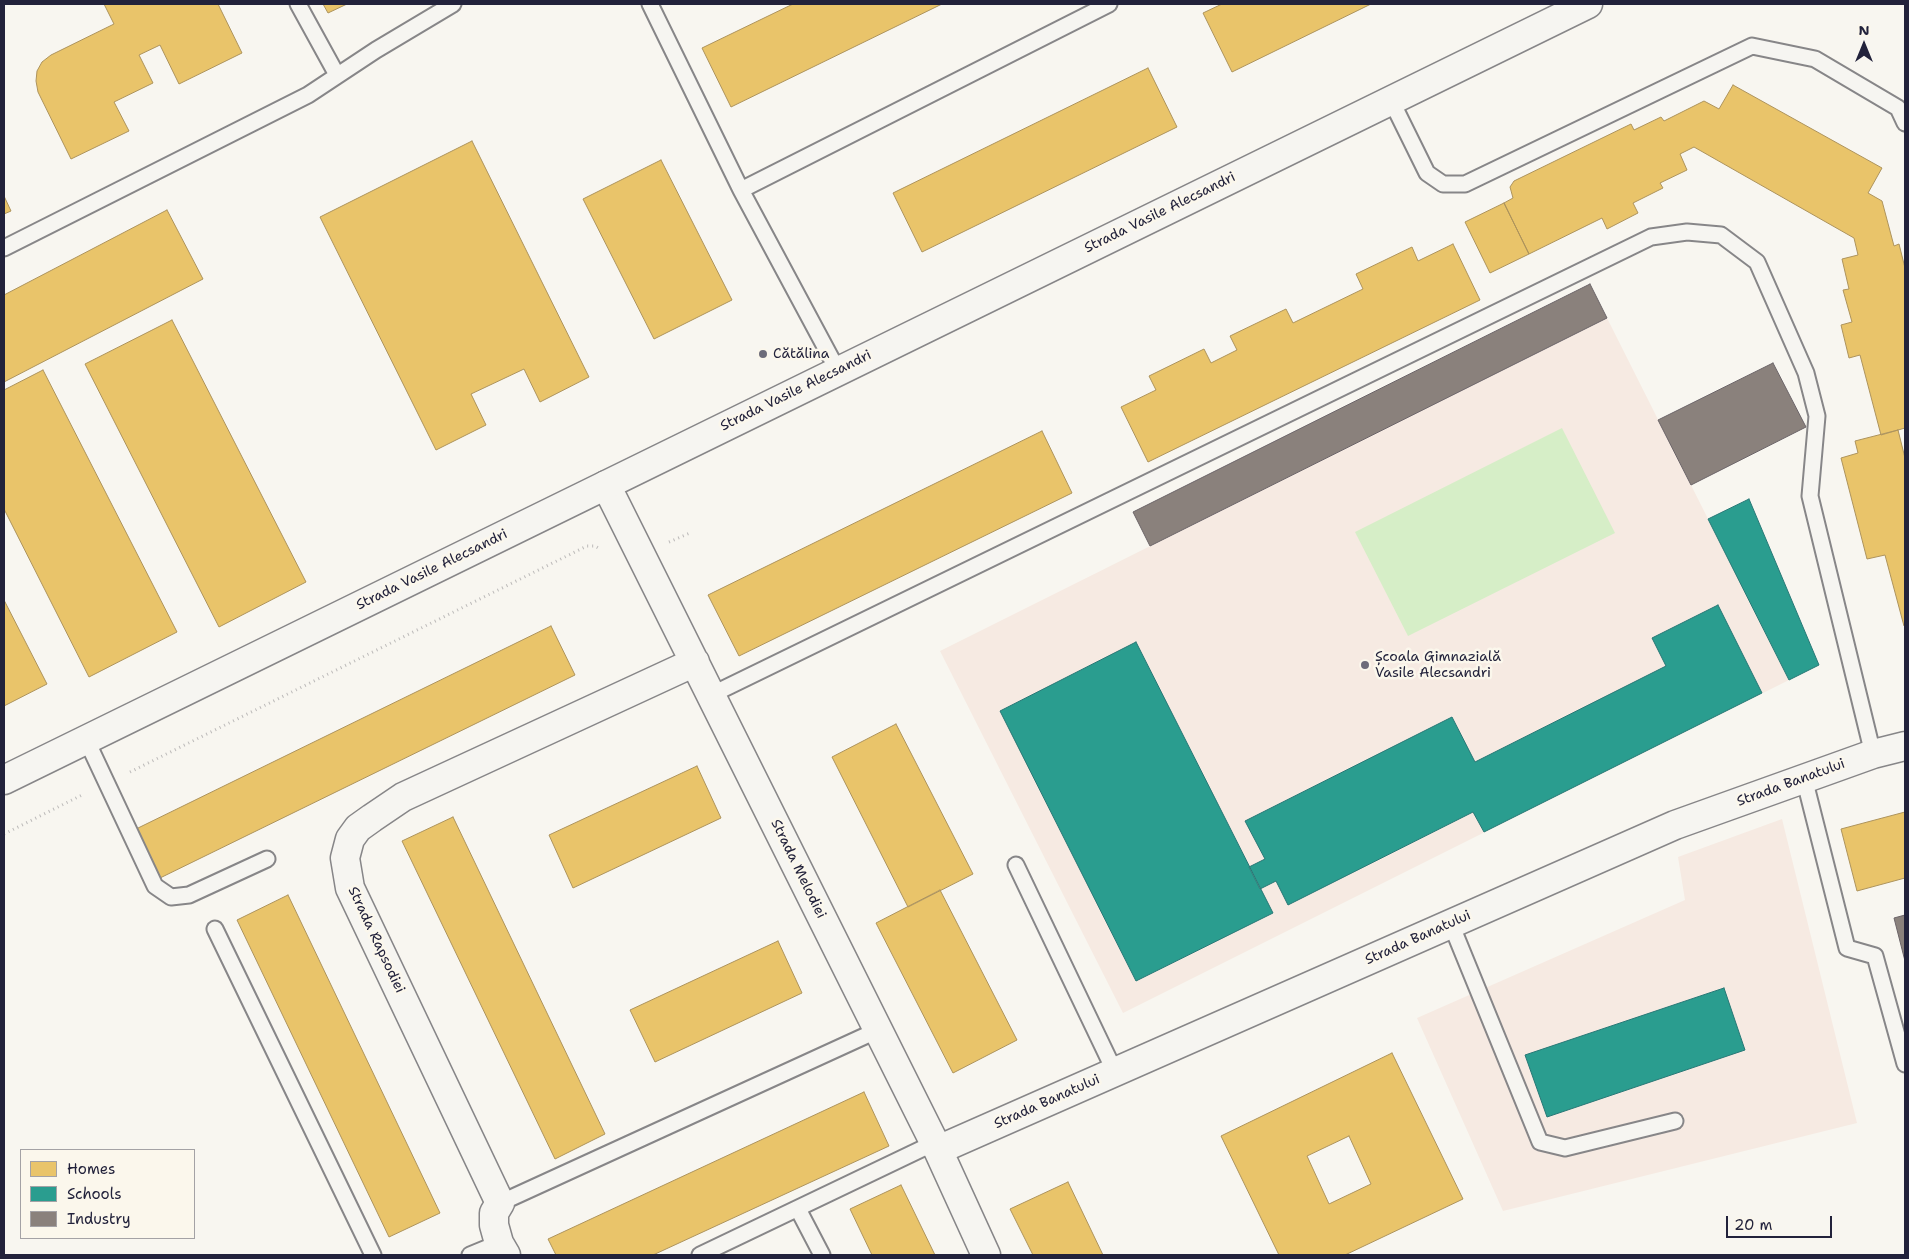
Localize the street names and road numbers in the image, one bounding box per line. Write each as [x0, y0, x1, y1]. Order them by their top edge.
street label: Strada Vasile Alecsandri [1082, 169, 1238, 257]
street label: Strada Vasile Alecsandri [718, 347, 874, 435]
street label: Strada Vasile Alecsandri [354, 526, 510, 614]
street label: Strada Banatului [1735, 756, 1847, 810]
street label: Strada Melodiei [767, 817, 829, 921]
street label: Strada Rapsodiei [344, 884, 408, 996]
street label: Strada Banatului [1362, 907, 1474, 969]
street label: Strada Banatului [991, 1071, 1103, 1133]

